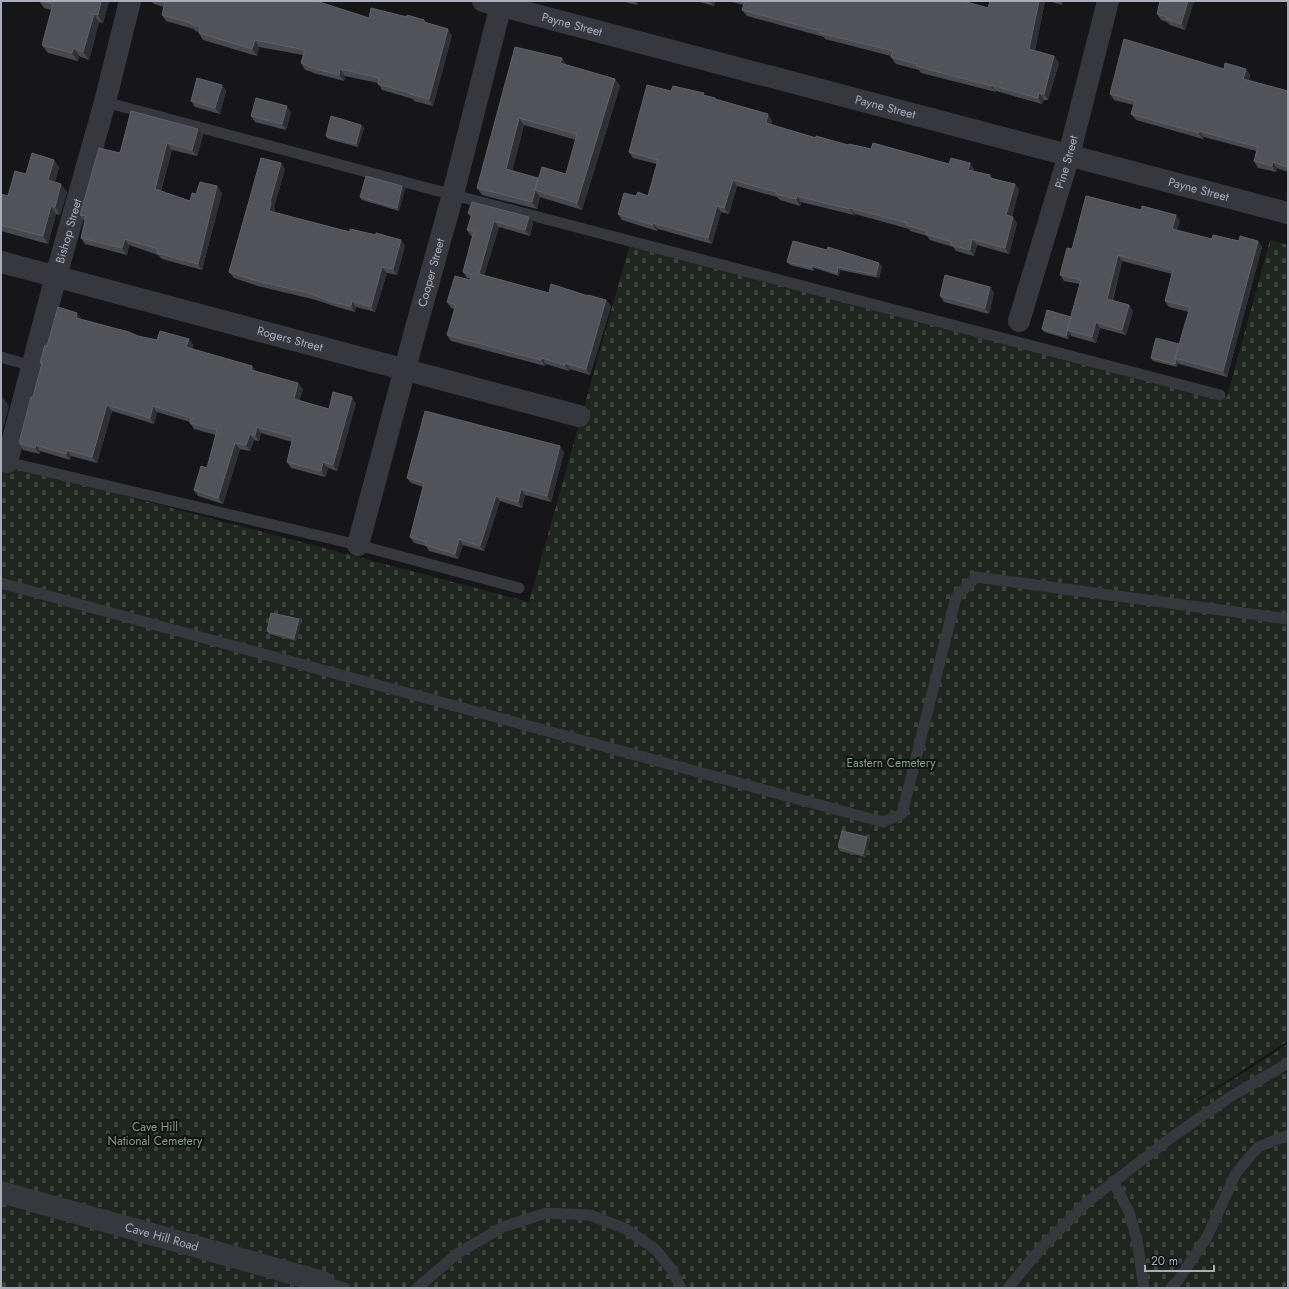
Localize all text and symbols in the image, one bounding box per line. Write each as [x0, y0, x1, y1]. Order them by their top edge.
street label: Payne Street [540, 8, 604, 41]
street label: Payne Street [853, 90, 918, 124]
street label: Pine Street [1050, 133, 1083, 191]
street label: Payne Street [1166, 173, 1231, 206]
street label: Bishop Street [51, 196, 86, 266]
street label: Cooper Street [413, 236, 449, 309]
street label: Rogers Street [255, 322, 325, 356]
park label: Eastern Cemetery [846, 754, 936, 772]
park label: Cave Hill National Cemetery [108, 1118, 203, 1150]
street label: Cave Hill Road [123, 1218, 201, 1256]
scale bar [1145, 1247, 1214, 1273]
text: 20 m [1151, 1252, 1178, 1270]

